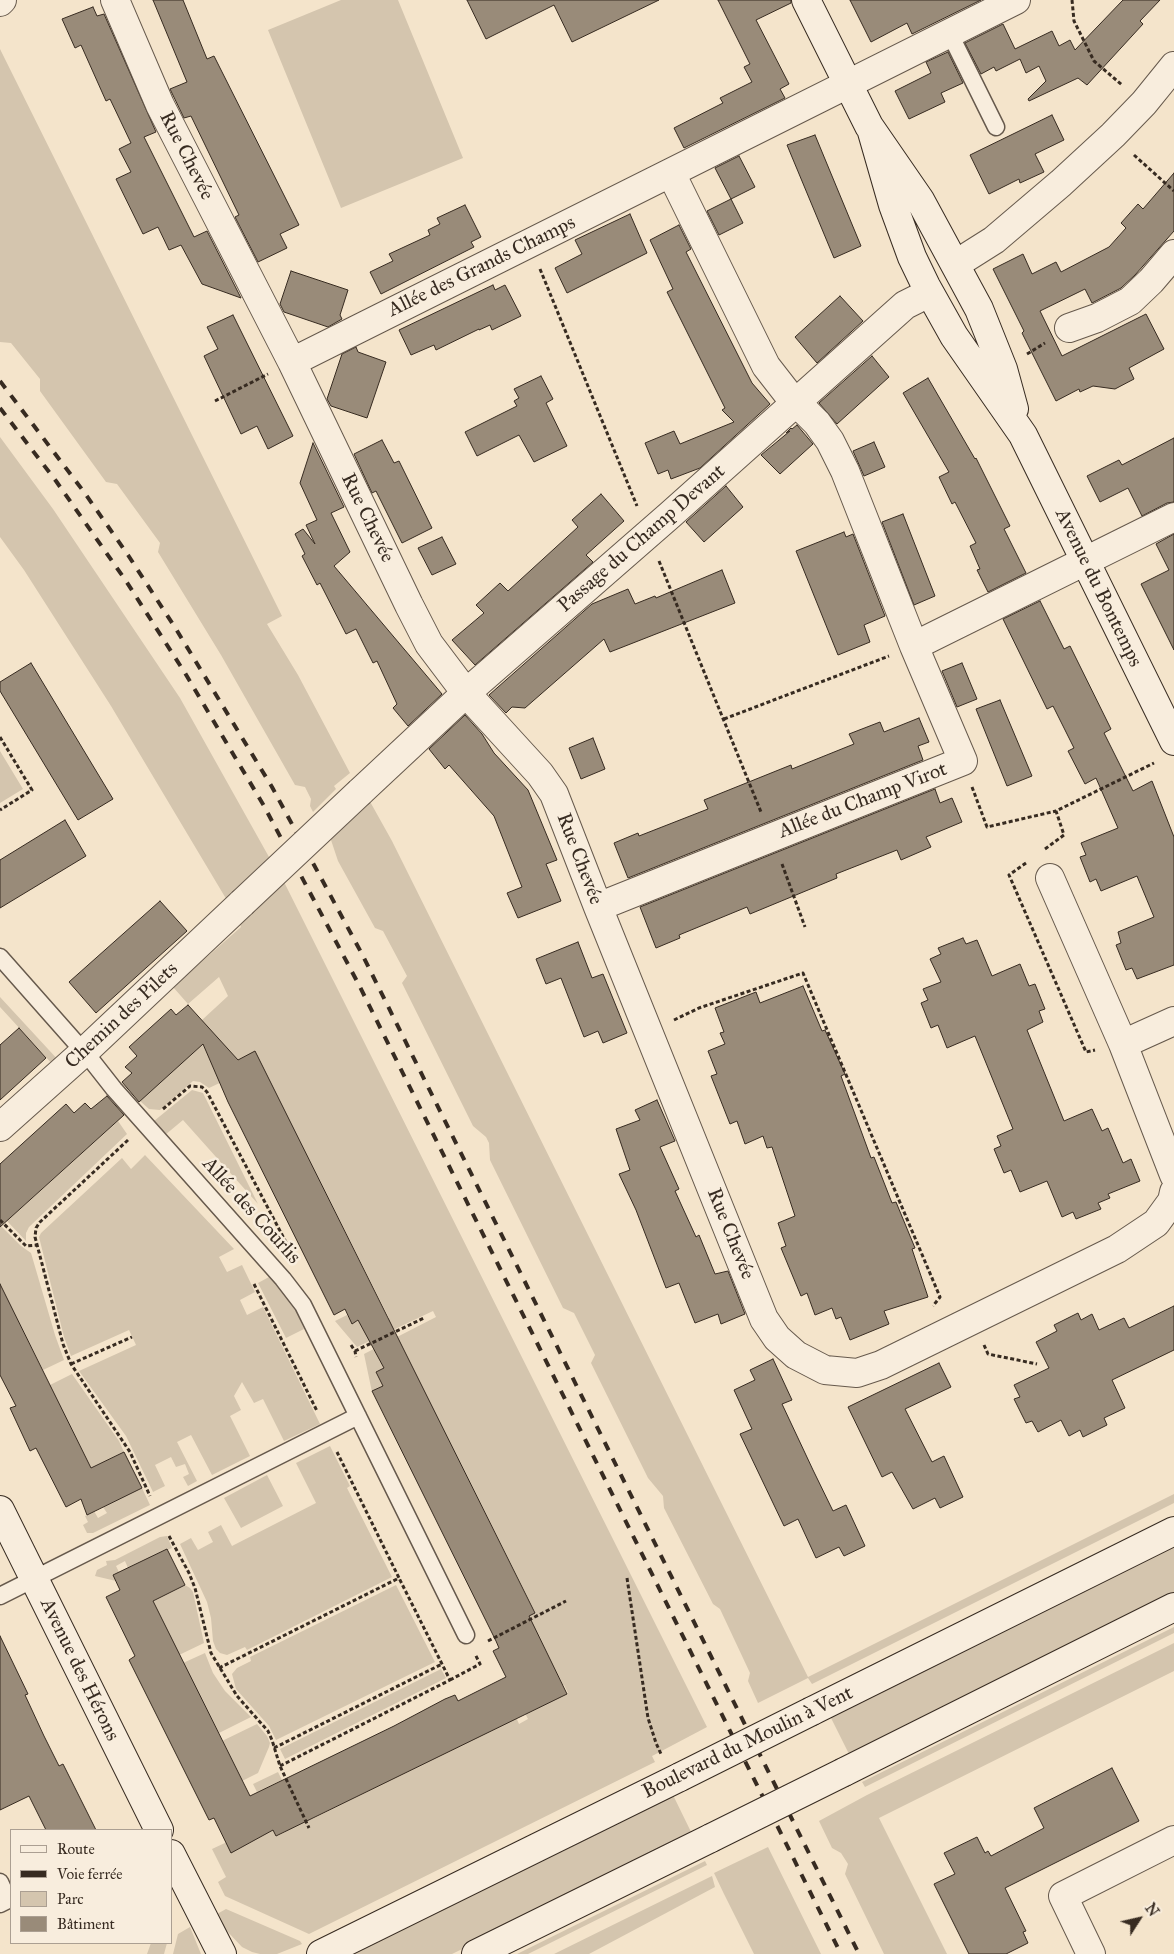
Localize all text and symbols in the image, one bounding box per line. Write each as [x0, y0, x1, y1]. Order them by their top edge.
street label: Rue Chevée [153, 108, 219, 204]
street label: Allée des Grands Champs [384, 211, 580, 323]
street label: Passage du Champ Devant [553, 460, 731, 618]
street label: Rue Chevée [335, 470, 399, 566]
street label: Avenue du Bontemps [1049, 505, 1147, 671]
street label: Allée du Champ Virot [775, 758, 951, 844]
street label: Rue Chevée [551, 810, 607, 908]
street label: Chemin des Pilets [61, 958, 183, 1074]
street label: Allée des Courlis [197, 1153, 305, 1269]
street label: Rue Chevée [701, 1185, 759, 1283]
street label: Avenue des Hérons [34, 1595, 124, 1745]
street label: Boulevard du Moulin à Vent [639, 1682, 857, 1804]
legend [10, 1829, 172, 1944]
text: Route [57, 1840, 95, 1858]
text: Voie ferrée [57, 1865, 122, 1883]
text: Parc [57, 1890, 84, 1908]
north arrow [1114, 1894, 1164, 1944]
text: N [1141, 1900, 1162, 1920]
text: Bâtiment [57, 1915, 115, 1933]

